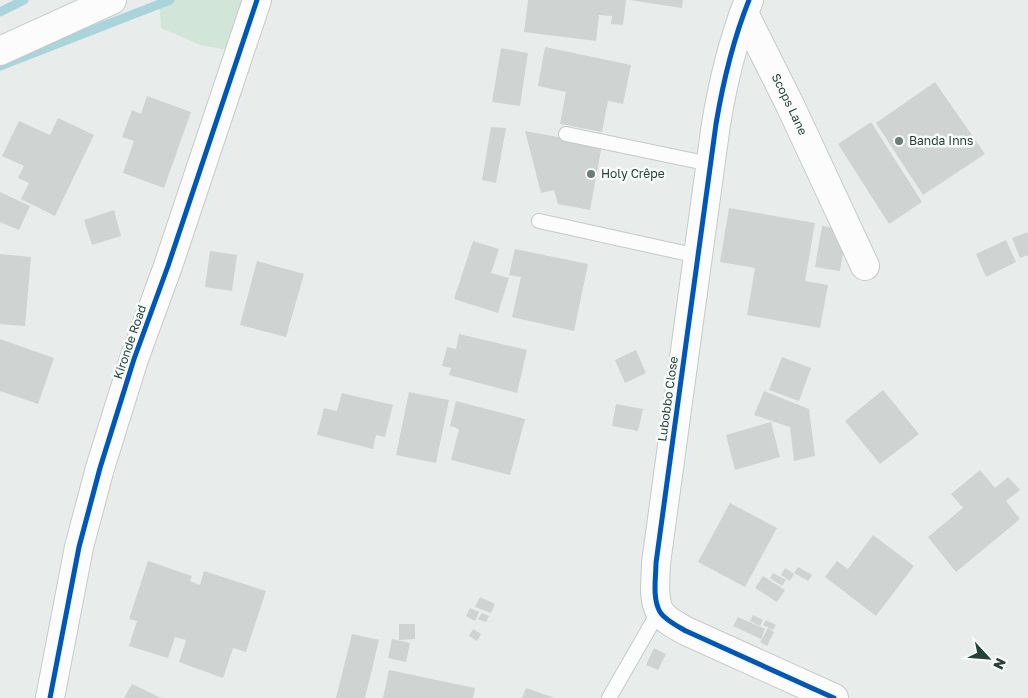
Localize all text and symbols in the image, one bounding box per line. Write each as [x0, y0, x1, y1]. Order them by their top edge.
street label: Scops Lane [769, 71, 811, 137]
place label: Banda Inns [909, 133, 973, 148]
marker: Banda Inns [893, 135, 905, 147]
place label: Holy Crêpe [601, 166, 665, 181]
marker: Holy Crêpe [585, 168, 597, 180]
street label: Kironde Road [110, 303, 149, 381]
street label: Lubobbo Close [654, 355, 681, 442]
north arrow [963, 633, 1013, 683]
text: N [990, 655, 1010, 672]

